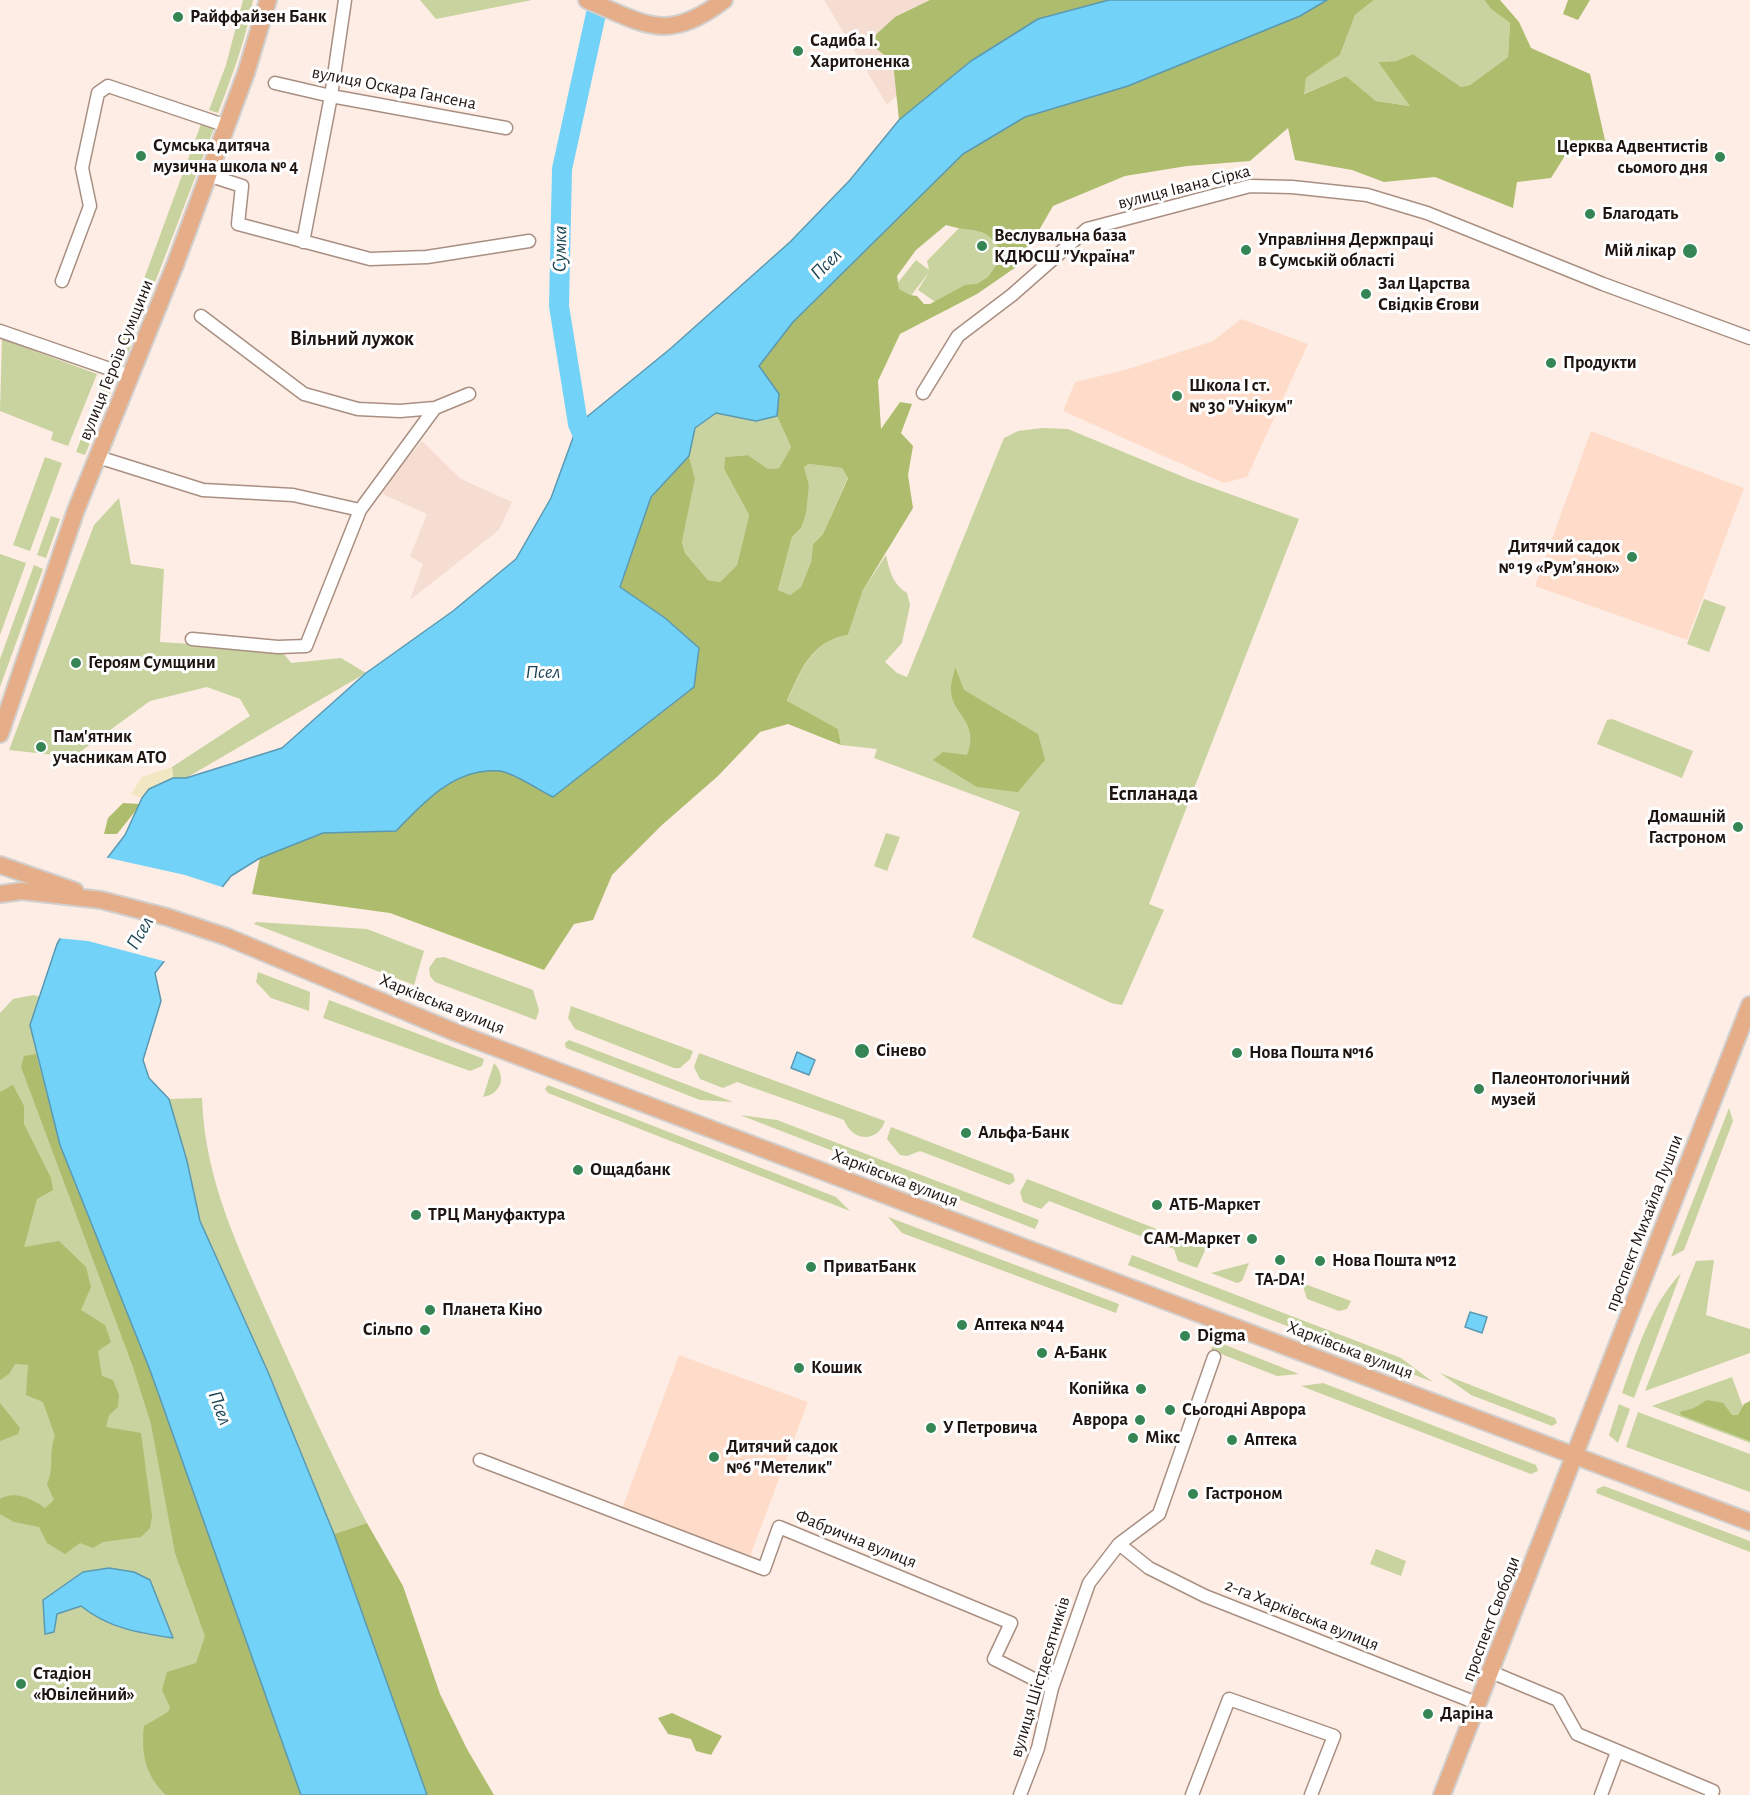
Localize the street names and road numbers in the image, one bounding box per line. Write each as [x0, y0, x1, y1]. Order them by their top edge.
street label: вулиця Оскара Гансена [310, 61, 478, 115]
street label: вулиця Івана Сірка [1116, 160, 1252, 214]
street label: вулиця Героїв Сумщини [74, 276, 158, 444]
street label: Харківська вулиця [376, 969, 508, 1039]
street label: проспект Михайла Лушпи [1600, 1131, 1688, 1315]
street label: Харківська вулиця [829, 1144, 961, 1212]
street label: Харківська вулиця [1284, 1316, 1416, 1384]
street label: Фабрична вулиця [792, 1505, 920, 1573]
street label: проспект Свободи [1457, 1553, 1525, 1685]
street label: 2-га Харківська вулиця [1222, 1574, 1382, 1656]
street label: вулиця Шістдесятників [1005, 1594, 1075, 1760]

